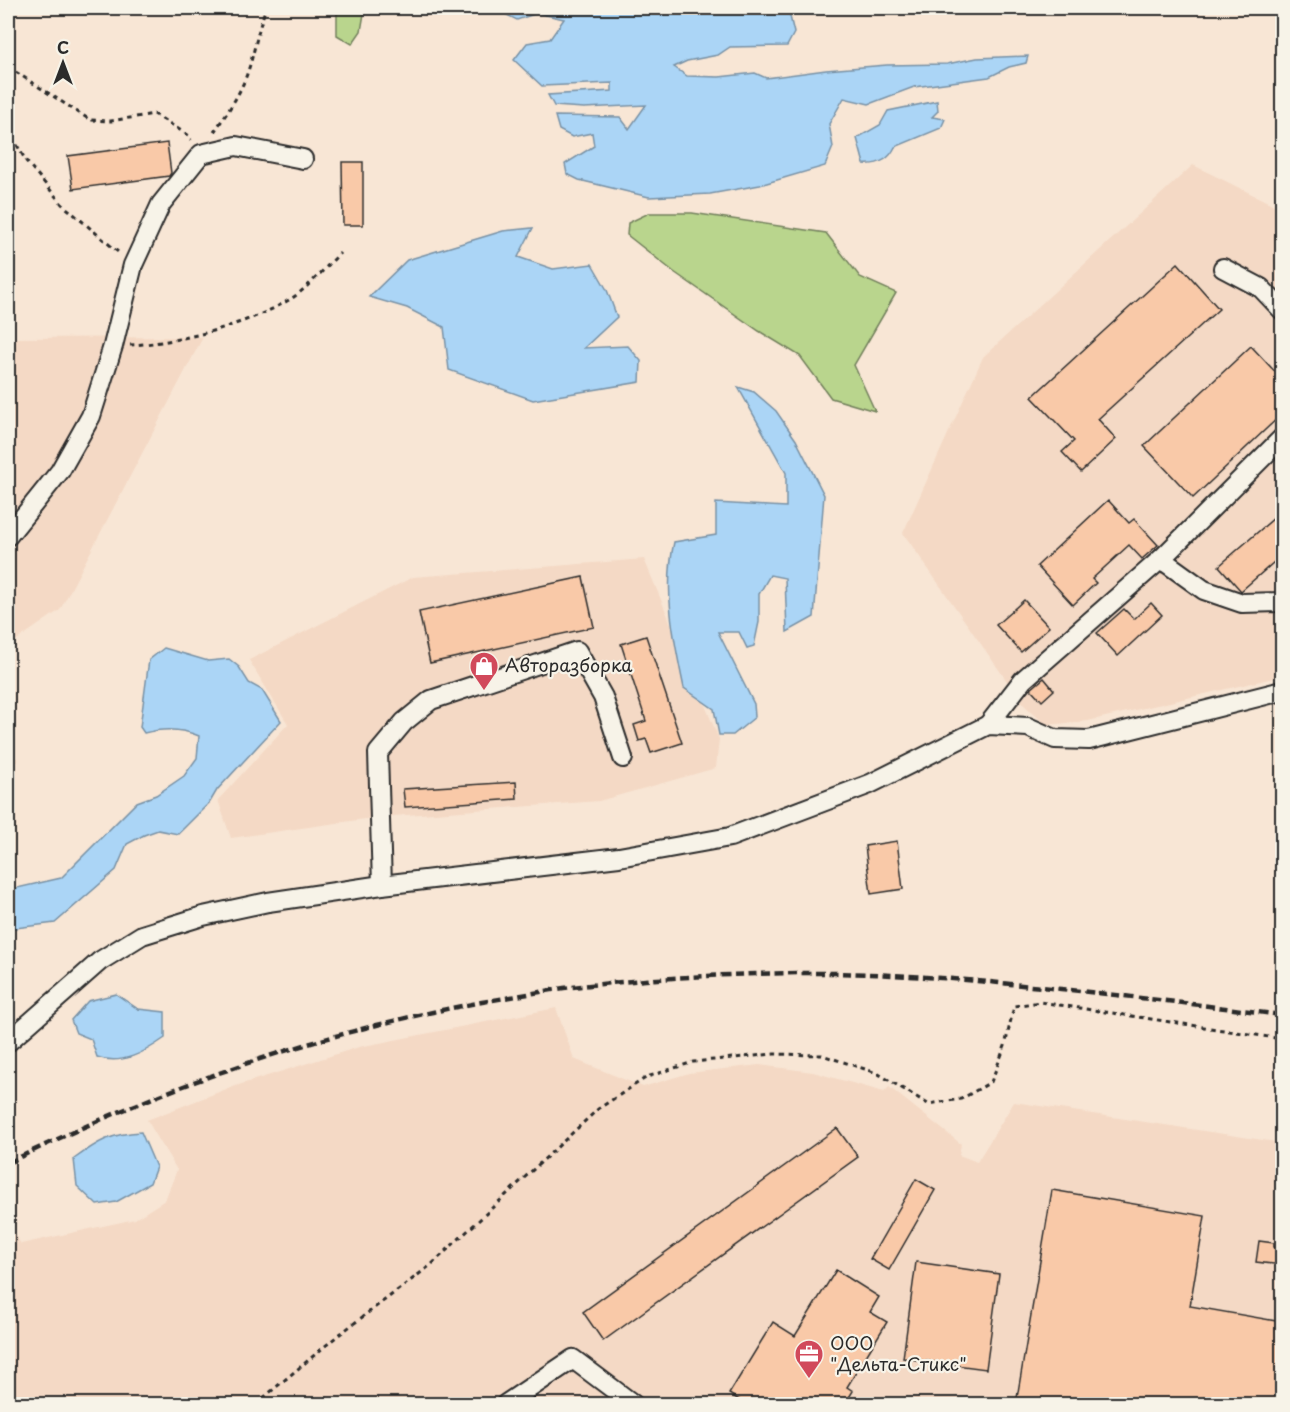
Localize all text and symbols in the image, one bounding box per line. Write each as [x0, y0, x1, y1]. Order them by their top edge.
north arrow [33, 33, 93, 93]
text: С [57, 35, 69, 59]
shop icon: Авторазборка [468, 650, 500, 692]
place label: Авторазборка [505, 651, 633, 678]
place label: ООО "Дельта-Стикс" [830, 1329, 967, 1377]
office icon: ООО "Дельта-Стикс" [793, 1338, 825, 1380]

